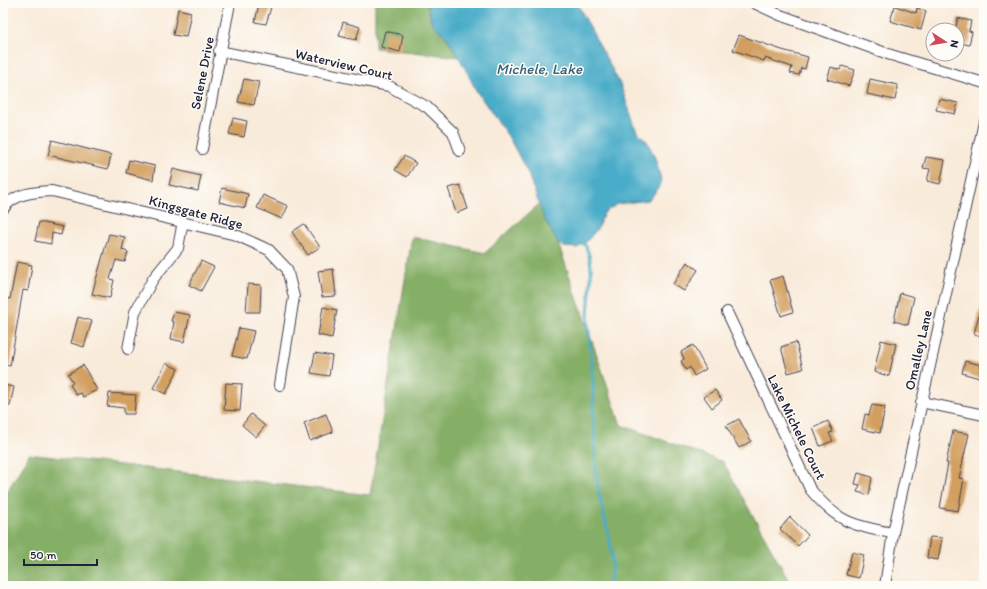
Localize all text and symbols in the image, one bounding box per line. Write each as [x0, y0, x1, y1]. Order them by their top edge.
north arrow [925, 22, 965, 62]
street label: Selene Drive [187, 35, 218, 111]
text: N [947, 39, 961, 49]
street label: Waterview Court [293, 45, 394, 84]
water label: Michele, Lake [496, 60, 583, 78]
street label: Kingsgate Ridge [147, 192, 245, 233]
street label: Omalley Lane [901, 308, 936, 392]
street label: Lake Michele Court [764, 372, 829, 483]
scale bar [24, 541, 97, 567]
text: 50 m [30, 548, 56, 562]

